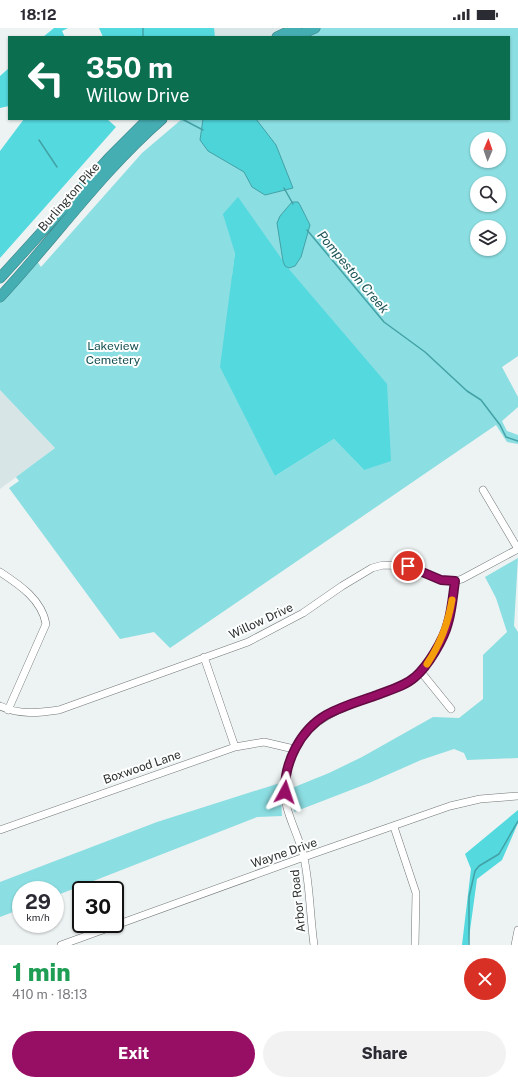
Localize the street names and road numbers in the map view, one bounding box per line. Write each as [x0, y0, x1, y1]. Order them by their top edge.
street label: Burlington Pike [36, 160, 103, 234]
street label: Willow Drive [227, 600, 295, 642]
street label: Boxwood Lane [101, 747, 183, 787]
street label: Wayne Drive [249, 835, 319, 871]
street label: Arbor Road [288, 869, 308, 933]

